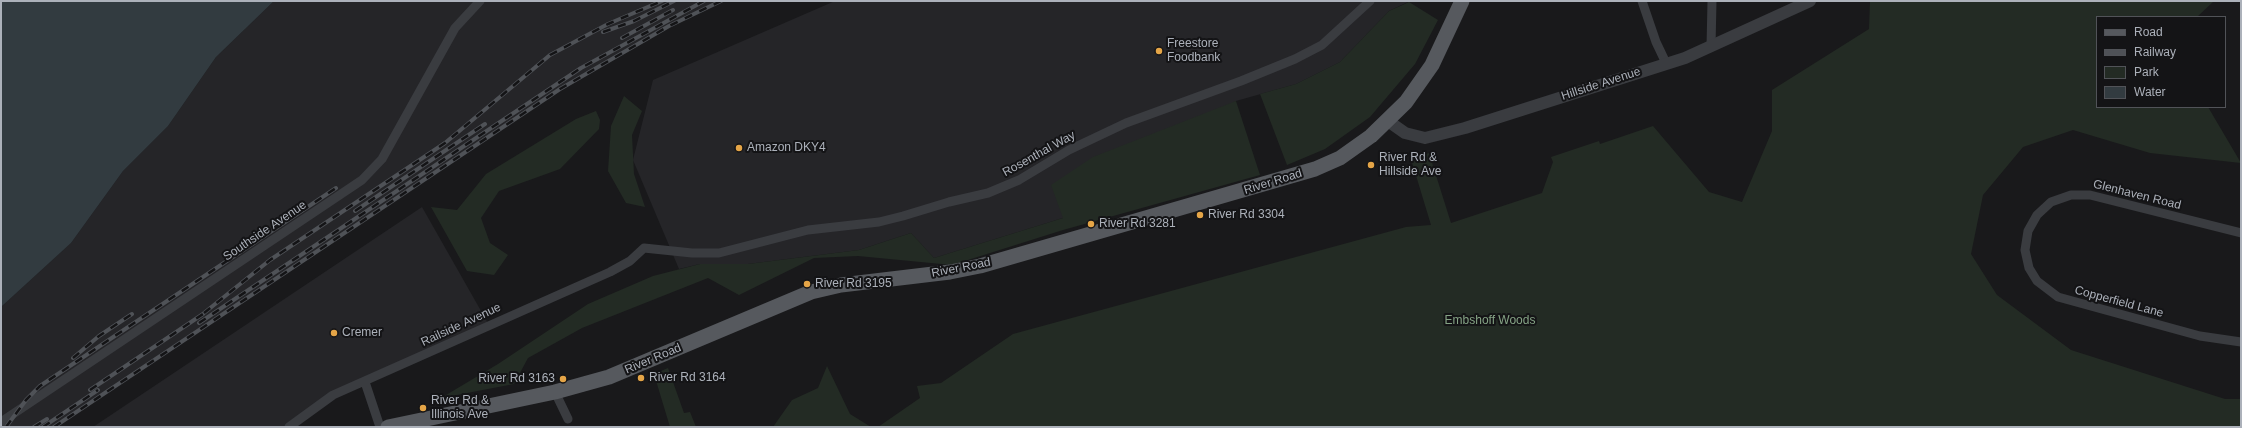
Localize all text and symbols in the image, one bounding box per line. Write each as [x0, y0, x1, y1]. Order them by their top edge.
legend [2096, 16, 2226, 108]
text: Road [2134, 25, 2163, 39]
place label: Freestore Foodbank [1167, 37, 1220, 65]
text: Railway [2134, 45, 2176, 59]
marker: Freestore Foodbank [1154, 46, 1164, 56]
street label: Hillside Avenue [1560, 64, 1642, 104]
text: Park [2134, 65, 2159, 79]
text: Water [2134, 85, 2166, 99]
street label: Rosenthal Way [1000, 128, 1078, 180]
place label: Amazon DKY4 [747, 141, 826, 155]
marker: Amazon DKY4 [734, 143, 744, 153]
place label: River Rd & Hillside Ave [1379, 151, 1441, 179]
marker: River Rd & Hillside Ave [1366, 160, 1376, 170]
street label: River Road [1242, 166, 1304, 198]
street label: Glenhaven Road [2092, 177, 2182, 213]
street label: Southside Avenue [221, 198, 309, 264]
place label: River Rd 3304 [1208, 208, 1285, 222]
marker: River Rd 3304 [1195, 210, 1205, 220]
place label: River Rd 3281 [1099, 217, 1176, 231]
marker: River Rd 3281 [1086, 219, 1096, 229]
street label: River Road [930, 255, 992, 281]
place label: River Rd 3195 [815, 277, 892, 291]
marker: River Rd 3195 [802, 279, 812, 289]
street label: Copperfield Lane [2073, 283, 2165, 321]
street label: Railside Avenue [419, 300, 503, 350]
park label: Embshoff Woods [1445, 314, 1535, 328]
place label: Cremer [342, 326, 382, 340]
marker: Cremer [329, 328, 339, 338]
street label: River Road [623, 341, 683, 377]
place label: River Rd 3164 [649, 371, 726, 385]
place label: River Rd 3163 [478, 372, 555, 386]
marker: River Rd 3164 [636, 373, 646, 383]
marker: River Rd 3163 [558, 374, 568, 384]
place label: River Rd & Illinois Ave [431, 394, 489, 422]
marker: River Rd & Illinois Ave [418, 403, 428, 413]

